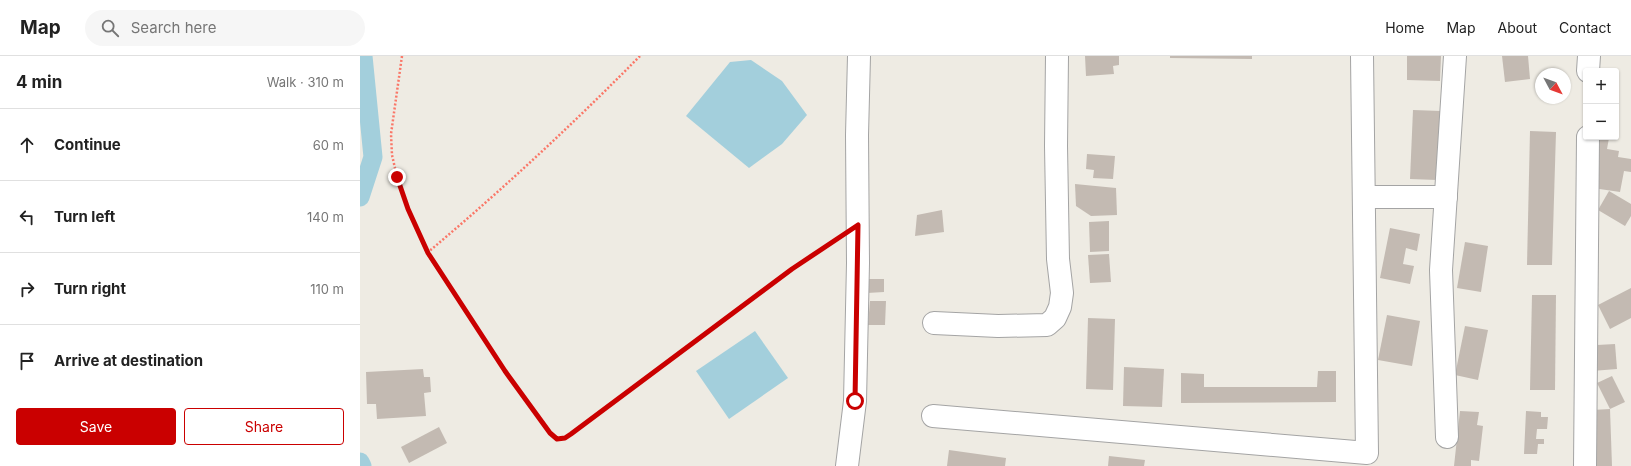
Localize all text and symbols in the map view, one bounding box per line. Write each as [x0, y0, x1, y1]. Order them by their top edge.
search box [85, 10, 365, 46]
text: Map [20, 16, 61, 39]
icon: search [99, 17, 121, 39]
text: Search here [131, 18, 216, 37]
text: Home [1385, 19, 1424, 36]
text: Map [1446, 19, 1476, 36]
text: About [1498, 19, 1537, 36]
text: Contact [1559, 19, 1611, 36]
north arrow [1535, 68, 1571, 104]
map controls [1583, 68, 1619, 140]
button: + [1583, 68, 1619, 104]
text: 4 min [16, 72, 62, 92]
text: Walk · 310 m [267, 74, 344, 90]
button: − [1583, 104, 1619, 140]
icon: ahead [16, 134, 38, 156]
text: Continue [54, 135, 121, 154]
text: 60 m [313, 137, 344, 153]
route end [388, 168, 406, 186]
icon: left [16, 206, 38, 228]
text: Turn left [54, 207, 115, 226]
text: 140 m [307, 209, 344, 225]
icon: right [16, 278, 38, 300]
text: Turn right [54, 279, 126, 298]
text: 110 m [310, 281, 344, 297]
icon: arrive [16, 350, 38, 372]
text: Arrive at destination [54, 351, 203, 370]
route start [846, 392, 864, 410]
button: Save [16, 408, 176, 445]
button: Share [184, 408, 344, 445]

